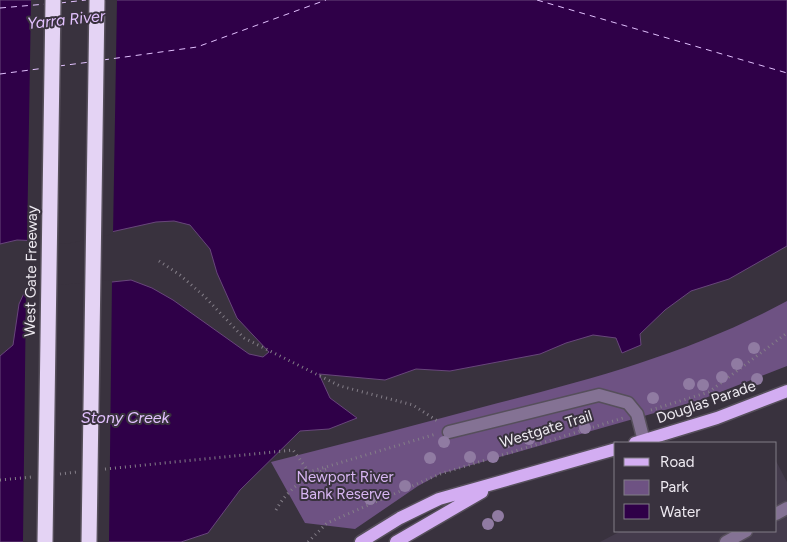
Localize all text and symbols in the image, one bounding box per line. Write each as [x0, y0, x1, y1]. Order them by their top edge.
water label: Yarra River [26, 6, 107, 33]
street label: West Gate Freeway [21, 205, 41, 337]
street label: Douglas Parade [654, 377, 758, 427]
street label: Westgate Trail [498, 406, 594, 452]
water label: Stony Creek [81, 408, 171, 427]
legend [614, 442, 777, 532]
text: Road [660, 453, 695, 471]
park label: Newport River Bank Reserve [296, 468, 394, 503]
text: Park [660, 478, 689, 496]
text: Water [660, 503, 700, 521]

